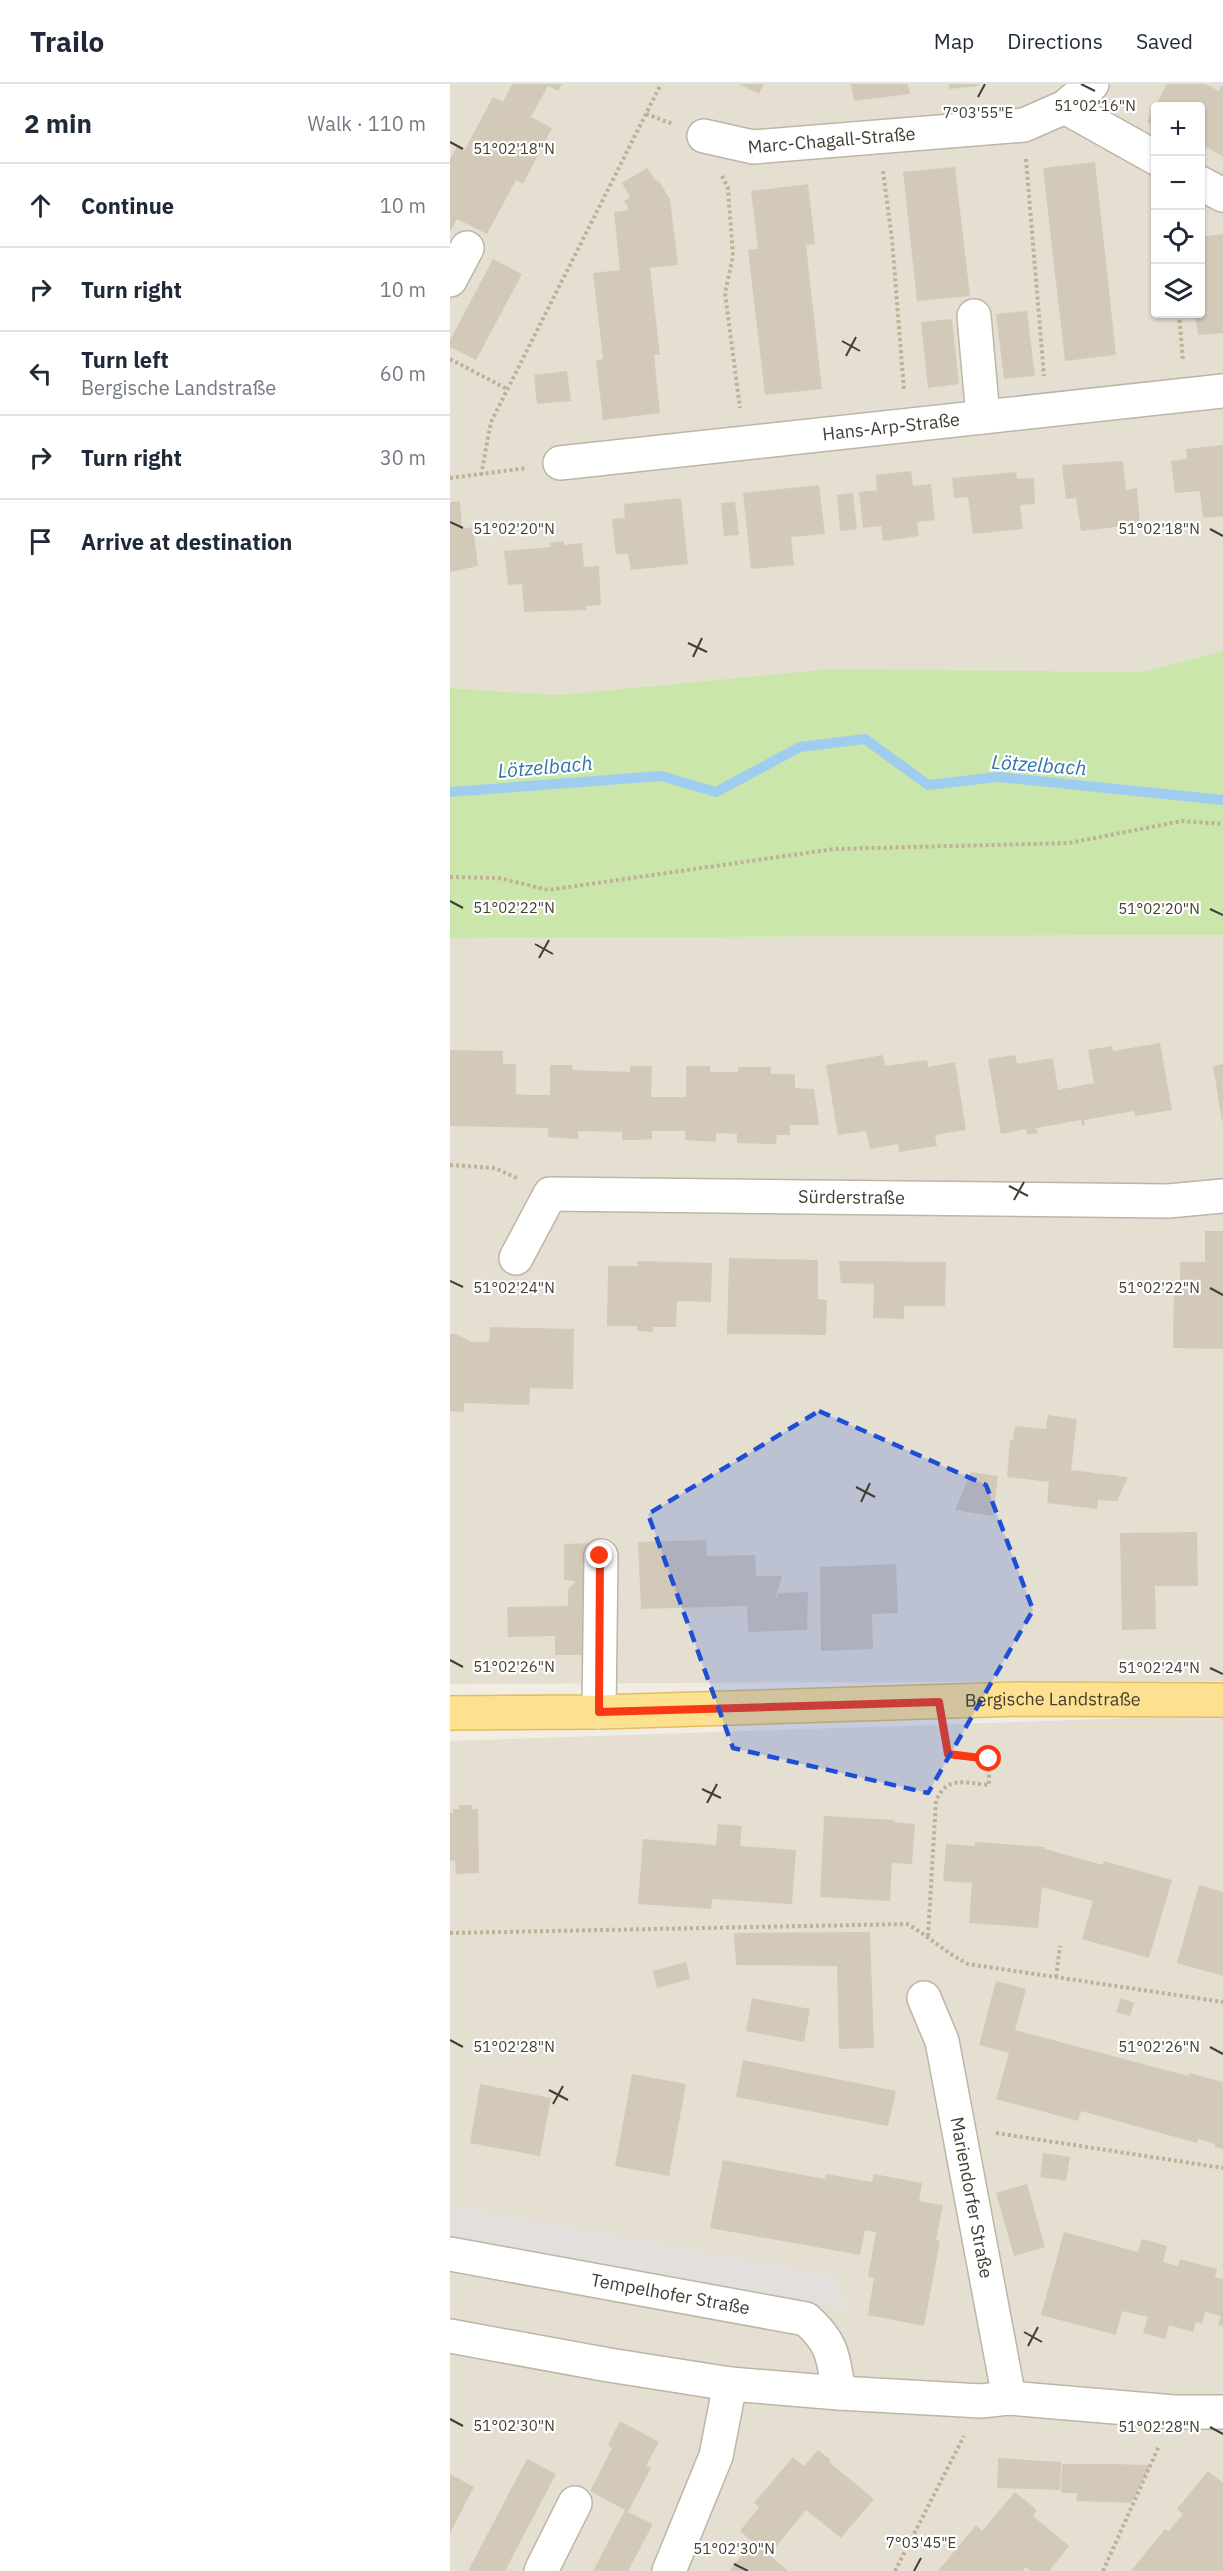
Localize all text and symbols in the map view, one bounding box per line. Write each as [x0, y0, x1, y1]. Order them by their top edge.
text: Trailo [30, 23, 104, 60]
text: Map [934, 27, 974, 55]
text: Directions [1007, 27, 1103, 55]
text: Saved [1136, 27, 1193, 55]
text: 51°02'16"N [1054, 96, 1136, 115]
map controls [1151, 102, 1205, 318]
button: + [1151, 102, 1205, 156]
text: 7°03'55"E [943, 103, 1013, 122]
text: 2 min [24, 106, 92, 140]
text: Walk · 110 m [308, 110, 426, 137]
street label: Marc-Chagall-Straße [747, 122, 916, 158]
text: 51°02'18"N [473, 139, 555, 158]
button: − [1151, 156, 1205, 210]
icon: ahead [24, 189, 57, 222]
text: Continue [81, 191, 174, 220]
text: 10 m [380, 192, 426, 219]
button: locate [1151, 210, 1205, 264]
button: layers [1151, 264, 1205, 318]
icon: right [24, 273, 57, 306]
text: Turn right [81, 275, 182, 304]
text: 10 m [380, 276, 426, 303]
text: Turn left [81, 345, 169, 374]
icon: left [24, 357, 57, 390]
text: 60 m [380, 360, 426, 387]
text: Bergische Landstraße [81, 374, 276, 401]
street label: Hans-Arp-Straße [821, 408, 961, 445]
icon: right [24, 441, 57, 474]
text: Turn right [81, 443, 182, 472]
text: 30 m [380, 444, 426, 471]
text: 51°02'20"N [473, 519, 555, 538]
text: 51°02'18"N [1118, 519, 1200, 538]
icon: arrive [24, 525, 57, 558]
text: Arrive at destination [81, 527, 292, 556]
water label: Lötzelbach [991, 748, 1087, 781]
water label: Lötzelbach [496, 749, 594, 784]
text: 51°02'22"N [473, 898, 555, 917]
text: 51°02'20"N [1118, 899, 1200, 918]
street label: Sürderstraße [798, 1185, 905, 1209]
text: 51°02'24"N [473, 1278, 555, 1297]
text: 51°02'22"N [1118, 1278, 1200, 1297]
route end [586, 1542, 612, 1568]
text: 51°02'26"N [473, 1657, 555, 1676]
text: 51°02'24"N [1118, 1658, 1200, 1677]
street label: Bergische Landstraße [964, 1687, 1141, 1712]
route start [975, 1745, 1001, 1771]
text: 51°02'28"N [473, 2037, 555, 2056]
text: 51°02'26"N [1118, 2037, 1200, 2056]
street label: Mariendorfer Straße [945, 2115, 998, 2280]
street label: Tempelhofer Straße [589, 2268, 752, 2320]
text: 51°02'30"N [473, 2416, 555, 2435]
text: 51°02'28"N [1118, 2417, 1200, 2436]
text: 7°03'45"E [886, 2533, 956, 2552]
text: 51°02'30"N [693, 2539, 775, 2558]

